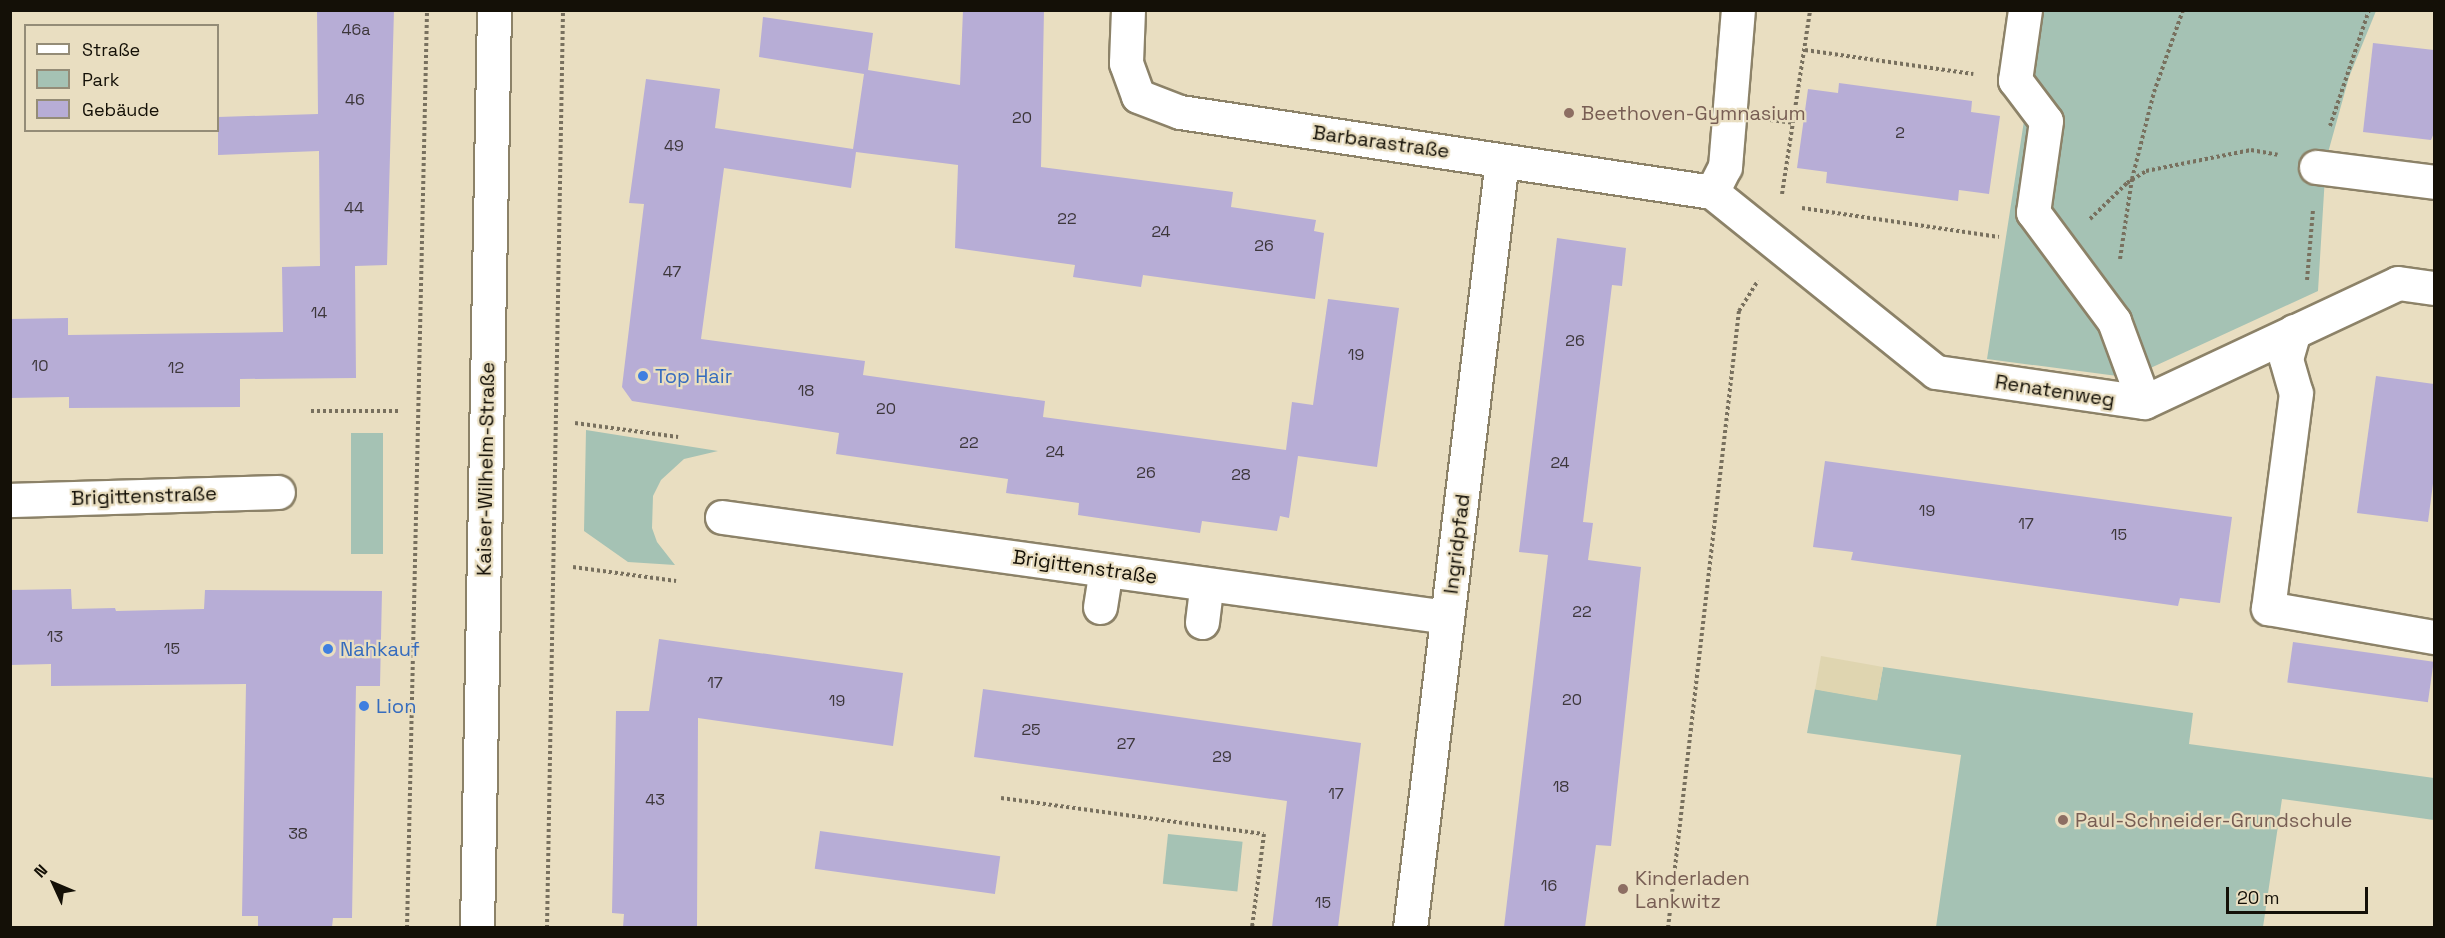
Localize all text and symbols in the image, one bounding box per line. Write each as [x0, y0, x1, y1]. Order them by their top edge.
house number: 46a [342, 20, 370, 40]
legend [24, 24, 219, 132]
text: Straße [82, 38, 140, 61]
text: Park [82, 68, 119, 91]
house number: 46 [345, 90, 365, 110]
text: Gebäude [82, 98, 160, 121]
place label: Beethoven-Gymnasium [1581, 101, 1806, 125]
marker: Beethoven-Gymnasium [1562, 106, 1576, 120]
house number: 20 [1012, 108, 1032, 128]
street label: Barbarastraße [1311, 121, 1451, 163]
house number: 2 [1895, 123, 1905, 143]
house number: 49 [664, 136, 684, 156]
house number: 44 [344, 198, 364, 218]
house number: 22 [1057, 209, 1077, 229]
house number: 24 [1151, 222, 1171, 242]
house number: 26 [1254, 236, 1274, 256]
house number: 47 [663, 262, 681, 282]
house number: 14 [311, 303, 327, 323]
house number: 26 [1565, 331, 1585, 351]
house number: 19 [1348, 345, 1364, 365]
house number: 10 [32, 356, 48, 376]
house number: 12 [168, 358, 184, 378]
street label: Kaiser-Wilhelm-Straße [472, 362, 500, 576]
place label: Top Hair [655, 364, 732, 388]
marker: Top Hair [636, 369, 650, 383]
street label: Renatenweg [1993, 370, 2117, 412]
house number: 18 [798, 381, 814, 401]
house number: 20 [876, 399, 896, 419]
house number: 22 [959, 433, 979, 453]
house number: 24 [1045, 442, 1065, 462]
house number: 24 [1550, 453, 1570, 473]
house number: 26 [1136, 463, 1156, 483]
house number: 28 [1231, 465, 1251, 485]
street label: Brigittenstraße [71, 481, 217, 511]
street label: Ingridpfad [1439, 493, 1475, 595]
house number: 19 [1919, 501, 1935, 521]
house number: 17 [2018, 514, 2034, 534]
house number: 15 [2111, 525, 2127, 545]
street label: Brigittenstraße [1011, 545, 1159, 589]
house number: 22 [1572, 602, 1592, 622]
house number: 13 [47, 627, 63, 647]
place label: Nahkauf [340, 637, 420, 661]
house number: 15 [164, 639, 180, 659]
marker: Nahkauf [321, 642, 335, 656]
house number: 17 [707, 673, 723, 693]
house number: 20 [1562, 690, 1582, 710]
house number: 19 [829, 691, 845, 711]
place label: Lion [376, 694, 416, 718]
marker: Lion [357, 699, 371, 713]
house number: 25 [1021, 720, 1041, 740]
house number: 27 [1117, 734, 1135, 754]
house number: 29 [1212, 747, 1232, 767]
house number: 18 [1553, 777, 1569, 797]
house number: 17 [1328, 784, 1344, 804]
house number: 43 [645, 790, 665, 810]
place label: Paul-Schneider-Grundschule [2075, 808, 2352, 832]
marker: Paul-Schneider-Grundschule [2056, 813, 2070, 827]
house number: 38 [288, 824, 308, 844]
north arrow [24, 854, 84, 914]
text: N [29, 860, 52, 882]
place label: Kinderladen Lankwitz [1635, 866, 1750, 913]
scale bar [2229, 875, 2372, 913]
house number: 16 [1541, 876, 1557, 896]
marker: Kinderladen Lankwitz [1616, 882, 1630, 896]
text: 20 m [2237, 886, 2280, 909]
house number: 15 [1315, 893, 1331, 913]

